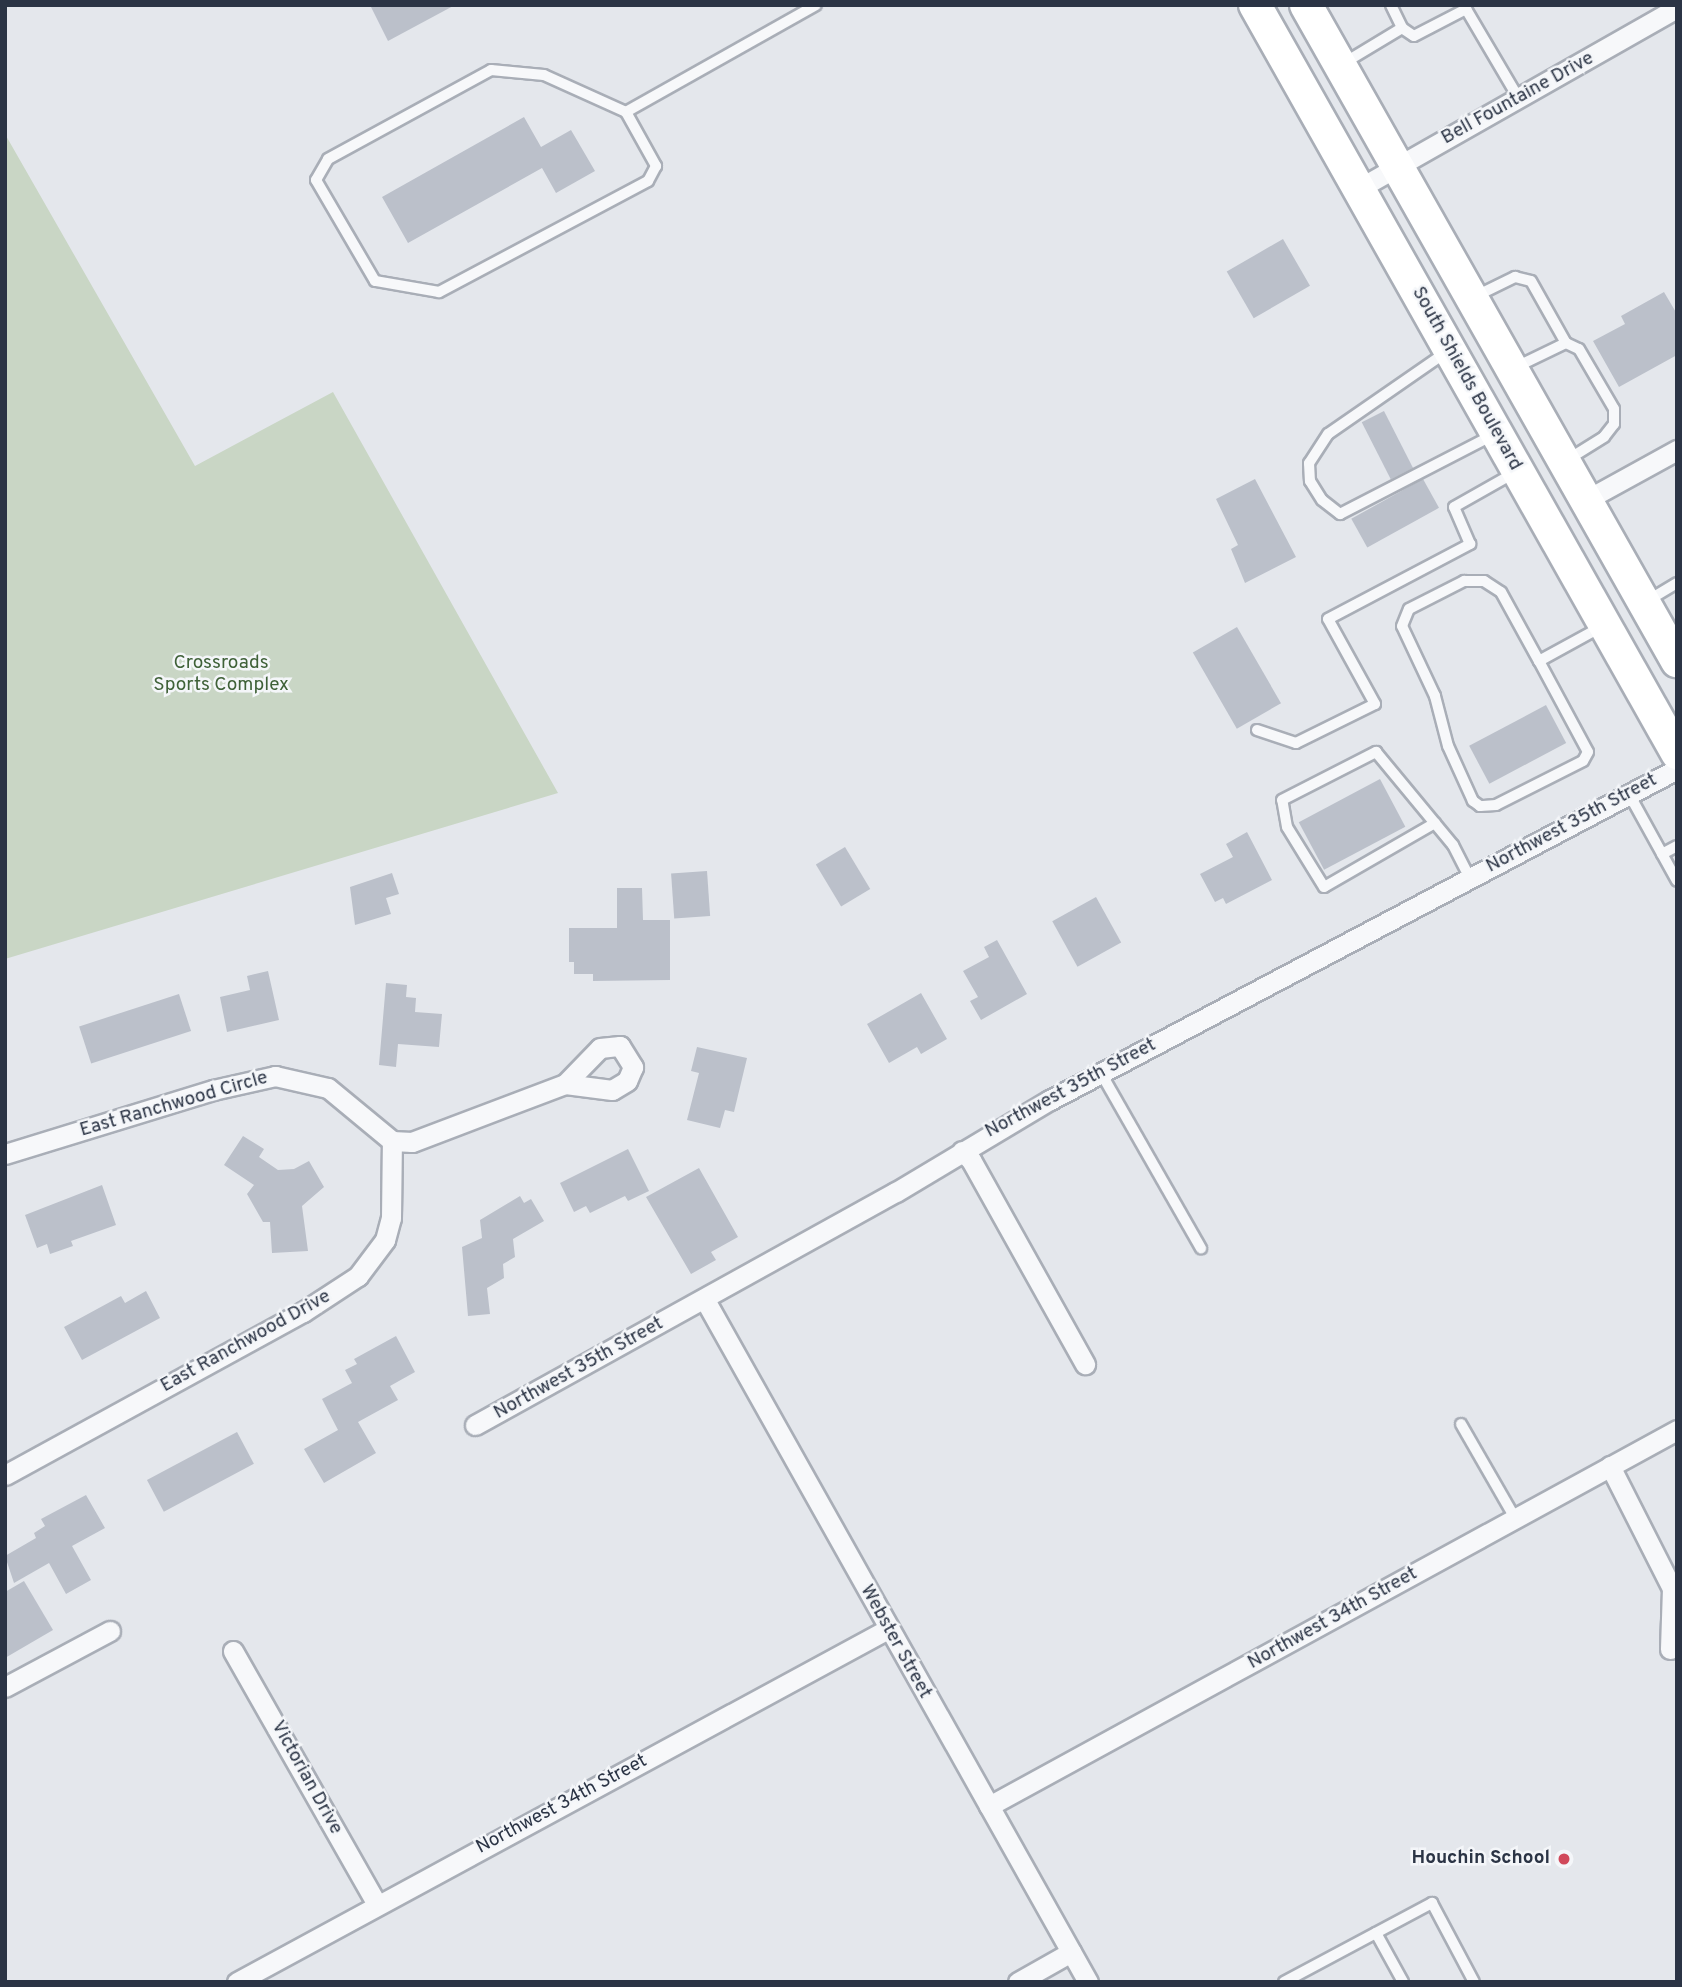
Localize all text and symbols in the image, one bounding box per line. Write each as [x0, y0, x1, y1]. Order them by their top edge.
street label: Bell Fountaine Drive [1438, 48, 1598, 150]
street label: South Shields Boulevard [1406, 283, 1526, 475]
park label: Crossroads Sports Complex [153, 653, 289, 697]
street label: Northwest 35th Street [1483, 769, 1661, 879]
street label: Northwest 35th Street [982, 1034, 1160, 1144]
street label: East Ranchwood Circle [77, 1067, 271, 1143]
street label: East Ranchwood Drive [157, 1286, 335, 1398]
street label: Northwest 35th Street [490, 1313, 668, 1425]
street label: Northwest 34th Street [1244, 1563, 1422, 1675]
street label: Webster Street [854, 1581, 936, 1703]
street label: Victorian Drive [265, 1717, 347, 1839]
street label: Northwest 34th Street [473, 1750, 651, 1860]
place label: Houchin School [1411, 1848, 1550, 1870]
marker: Houchin School [1556, 1851, 1572, 1867]

